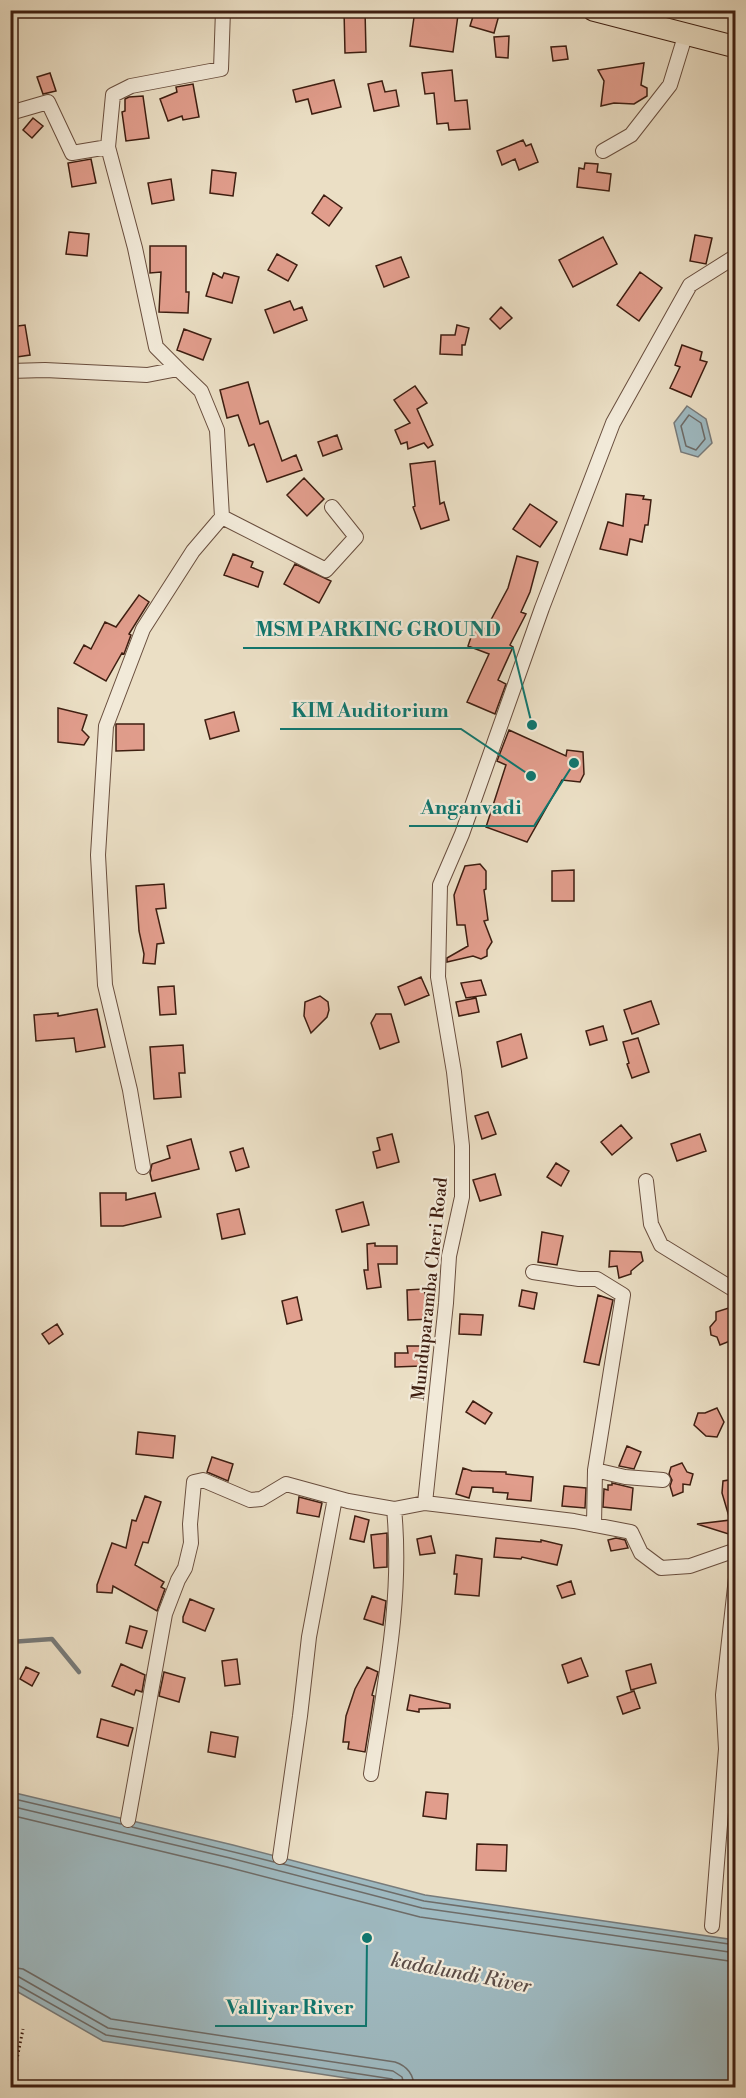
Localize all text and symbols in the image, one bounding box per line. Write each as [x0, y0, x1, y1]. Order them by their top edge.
callout: MSM PARKING GROUND [243, 610, 513, 648]
text: MSM PARKING GROUND [255, 618, 501, 643]
callout: KIM Auditorium [280, 691, 461, 729]
text: KIM Auditorium [291, 699, 449, 724]
callout: Anganvadi [409, 788, 534, 826]
text: Anganvadi [419, 796, 522, 821]
street label: Munduparamba Cheri Road [407, 1176, 453, 1402]
water label: kadalundi River [389, 1948, 534, 2000]
callout: Valliyar River [215, 1988, 366, 2026]
text: Valliyar River [225, 1996, 354, 2021]

